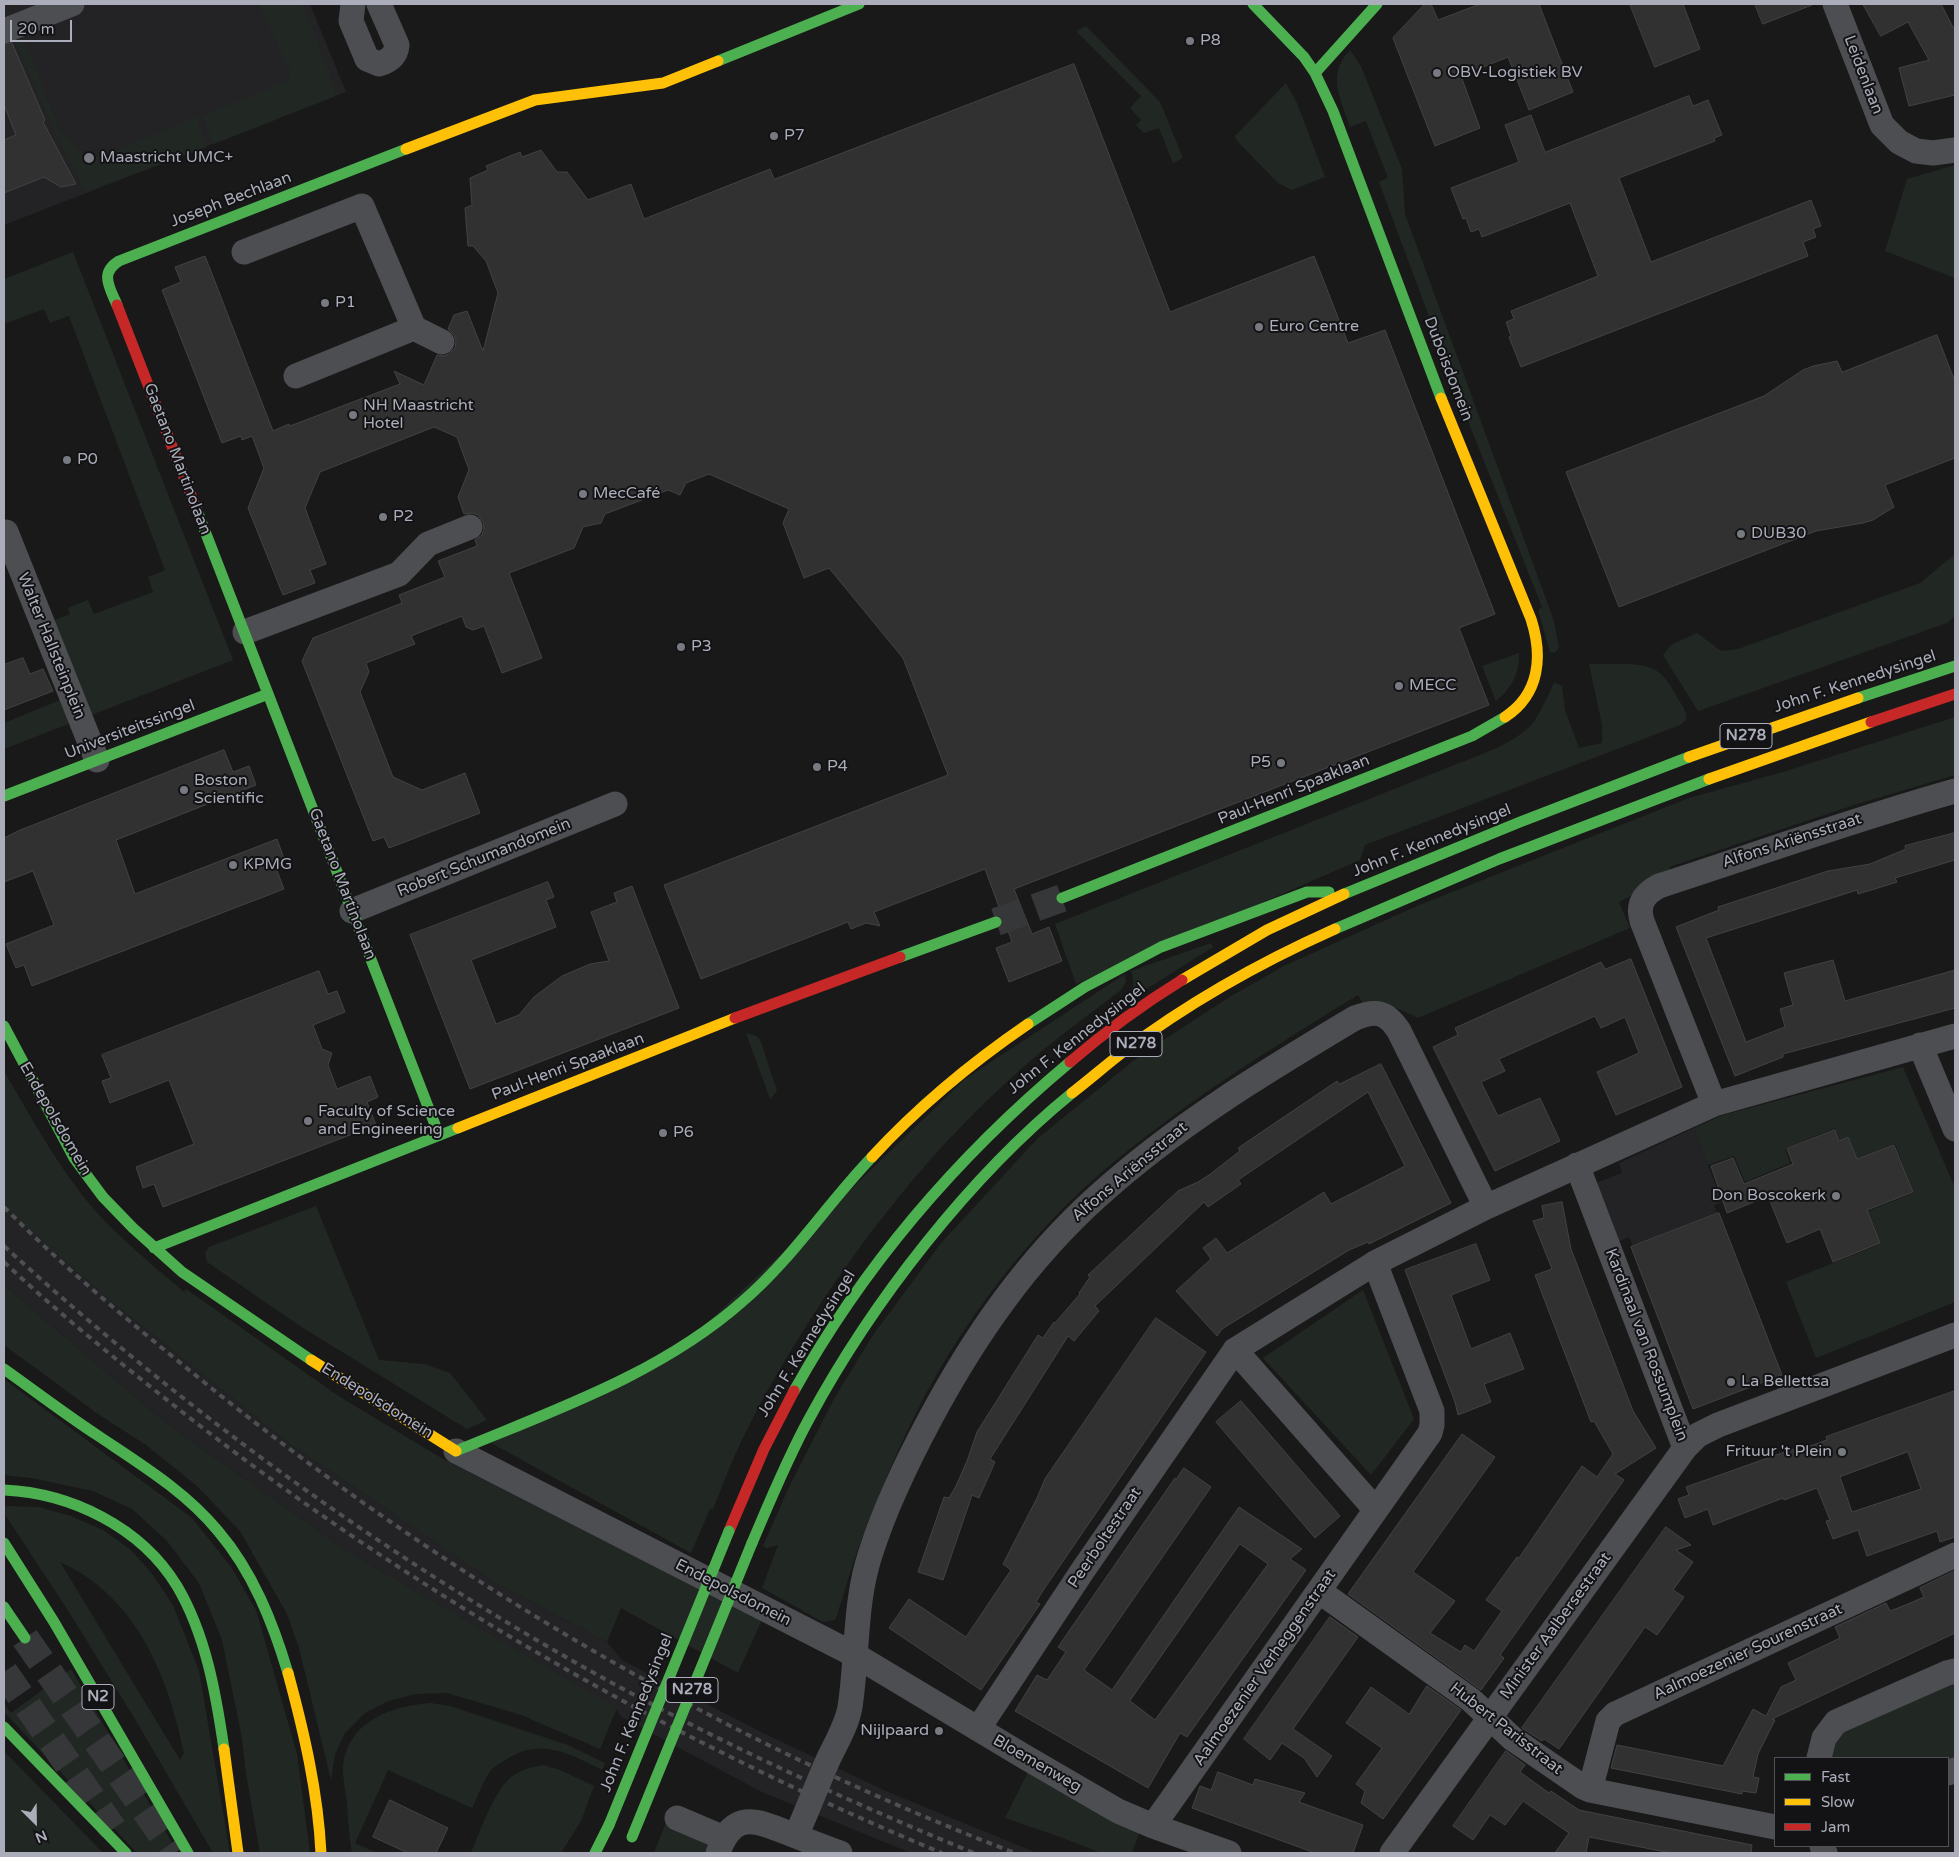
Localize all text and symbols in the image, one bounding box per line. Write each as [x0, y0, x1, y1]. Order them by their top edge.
scale bar [12, 10, 75, 42]
text: 20 m [18, 20, 55, 38]
place label: P8 [1200, 31, 1221, 51]
street label: Leidenlaan [1839, 33, 1887, 117]
marker: P8 [1184, 35, 1196, 47]
place label: OBV-Logistiek BV [1447, 63, 1583, 83]
marker: OBV-Logistiek BV [1431, 67, 1443, 79]
place label: P7 [784, 126, 805, 146]
marker: P7 [768, 130, 780, 142]
place label: Maastricht UMC+ [100, 148, 233, 168]
marker: Maastricht UMC+ [82, 151, 96, 165]
street label: Joseph Bechlaan [168, 168, 294, 232]
place label: P1 [335, 293, 356, 313]
marker: P1 [319, 297, 331, 309]
street label: Duboisdomein [1419, 314, 1477, 424]
place label: Euro Centre [1269, 317, 1359, 337]
marker: Euro Centre [1253, 321, 1265, 333]
street label: Gaetano Martinolaan [139, 381, 215, 537]
place label: NH Maastricht Hotel [363, 396, 474, 434]
marker: NH Maastricht Hotel [347, 409, 359, 421]
place label: P0 [77, 450, 98, 470]
marker: P0 [61, 454, 73, 466]
place label: MecCafé [593, 484, 660, 504]
marker: MecCafé [577, 488, 589, 500]
place label: P2 [393, 507, 414, 527]
marker: P2 [377, 511, 389, 523]
place label: DUB30 [1751, 524, 1806, 544]
marker: DUB30 [1735, 528, 1747, 540]
street label: Walter Hallsteinplein [13, 570, 89, 722]
place label: P3 [691, 637, 712, 657]
marker: P3 [675, 641, 687, 653]
street label: John F. Kennedysingel [1772, 647, 1938, 717]
place label: MECC [1409, 676, 1456, 696]
marker: MECC [1393, 680, 1405, 692]
street label: Universiteitssingel [62, 696, 198, 764]
road number: N278 [1720, 724, 1772, 748]
street label: Paul-Henri Spaaklaan [1215, 751, 1373, 829]
place label: P5 [1250, 753, 1271, 773]
place label: P4 [827, 757, 848, 777]
marker: P5 [1275, 757, 1287, 769]
marker: P4 [811, 761, 823, 773]
place label: Boston Scientific [194, 771, 264, 809]
marker: Boston Scientific [178, 784, 190, 796]
street label: John F. Kennedysingel [1350, 800, 1514, 882]
street label: Gaetano Martinolaan [304, 806, 380, 962]
street label: Alfons Ariënsstraat [1720, 809, 1864, 873]
street label: Robert Schumandomein [395, 814, 573, 902]
place label: KPMG [243, 855, 292, 875]
marker: KPMG [227, 859, 239, 871]
street label: John F. Kennedysingel [1004, 979, 1150, 1099]
street label: Paul-Henri Spaaklaan [489, 1029, 647, 1105]
road number: N278 [1110, 1032, 1162, 1056]
street label: Endepolsdomein [15, 1059, 95, 1179]
place label: Faculty of Science and Engineering [318, 1102, 455, 1140]
marker: Faculty of Science and Engineering [302, 1115, 314, 1127]
street label: Alfons Ariënsstraat [1068, 1118, 1192, 1226]
place label: P6 [673, 1123, 694, 1143]
marker: P6 [657, 1127, 669, 1139]
place label: Don Boscokerk [1712, 1186, 1826, 1206]
marker: Don Boscokerk [1830, 1190, 1842, 1202]
street label: Kardinaal van Rossumplein [1600, 1246, 1692, 1444]
street label: John F. Kennedysingel [754, 1267, 860, 1421]
street label: Endepolsdomein [318, 1359, 436, 1443]
place label: La Bellettsa [1741, 1372, 1829, 1392]
marker: La Bellettsa [1725, 1376, 1737, 1388]
place label: Frituur 't Plein [1725, 1442, 1832, 1462]
marker: Frituur 't Plein [1836, 1446, 1848, 1458]
street label: Peerboltestraat [1064, 1484, 1146, 1592]
street label: Minister Aalbersestraat [1496, 1549, 1616, 1703]
street label: Endepolsdomein [672, 1555, 794, 1631]
street label: Aalmoezenier Verheggenstraat [1190, 1566, 1340, 1770]
street label: Aalmoezenier Sourenstraat [1650, 1600, 1846, 1704]
street label: John F. Kennedysingel [596, 1631, 678, 1795]
road number: N278 [666, 1678, 718, 1702]
street label: Hubert Parisstraat [1446, 1679, 1566, 1779]
road number: N2 [82, 1684, 114, 1710]
place label: Nijlpaard [860, 1721, 929, 1741]
marker: Nijlpaard [933, 1725, 945, 1737]
street label: Bloemenweg [989, 1731, 1085, 1797]
legend [1774, 1757, 1949, 1847]
text: Fast [1821, 1768, 1850, 1786]
text: Slow [1821, 1793, 1855, 1811]
north arrow [10, 1797, 60, 1847]
text: Jam [1821, 1818, 1850, 1836]
text: N [33, 1826, 50, 1846]

